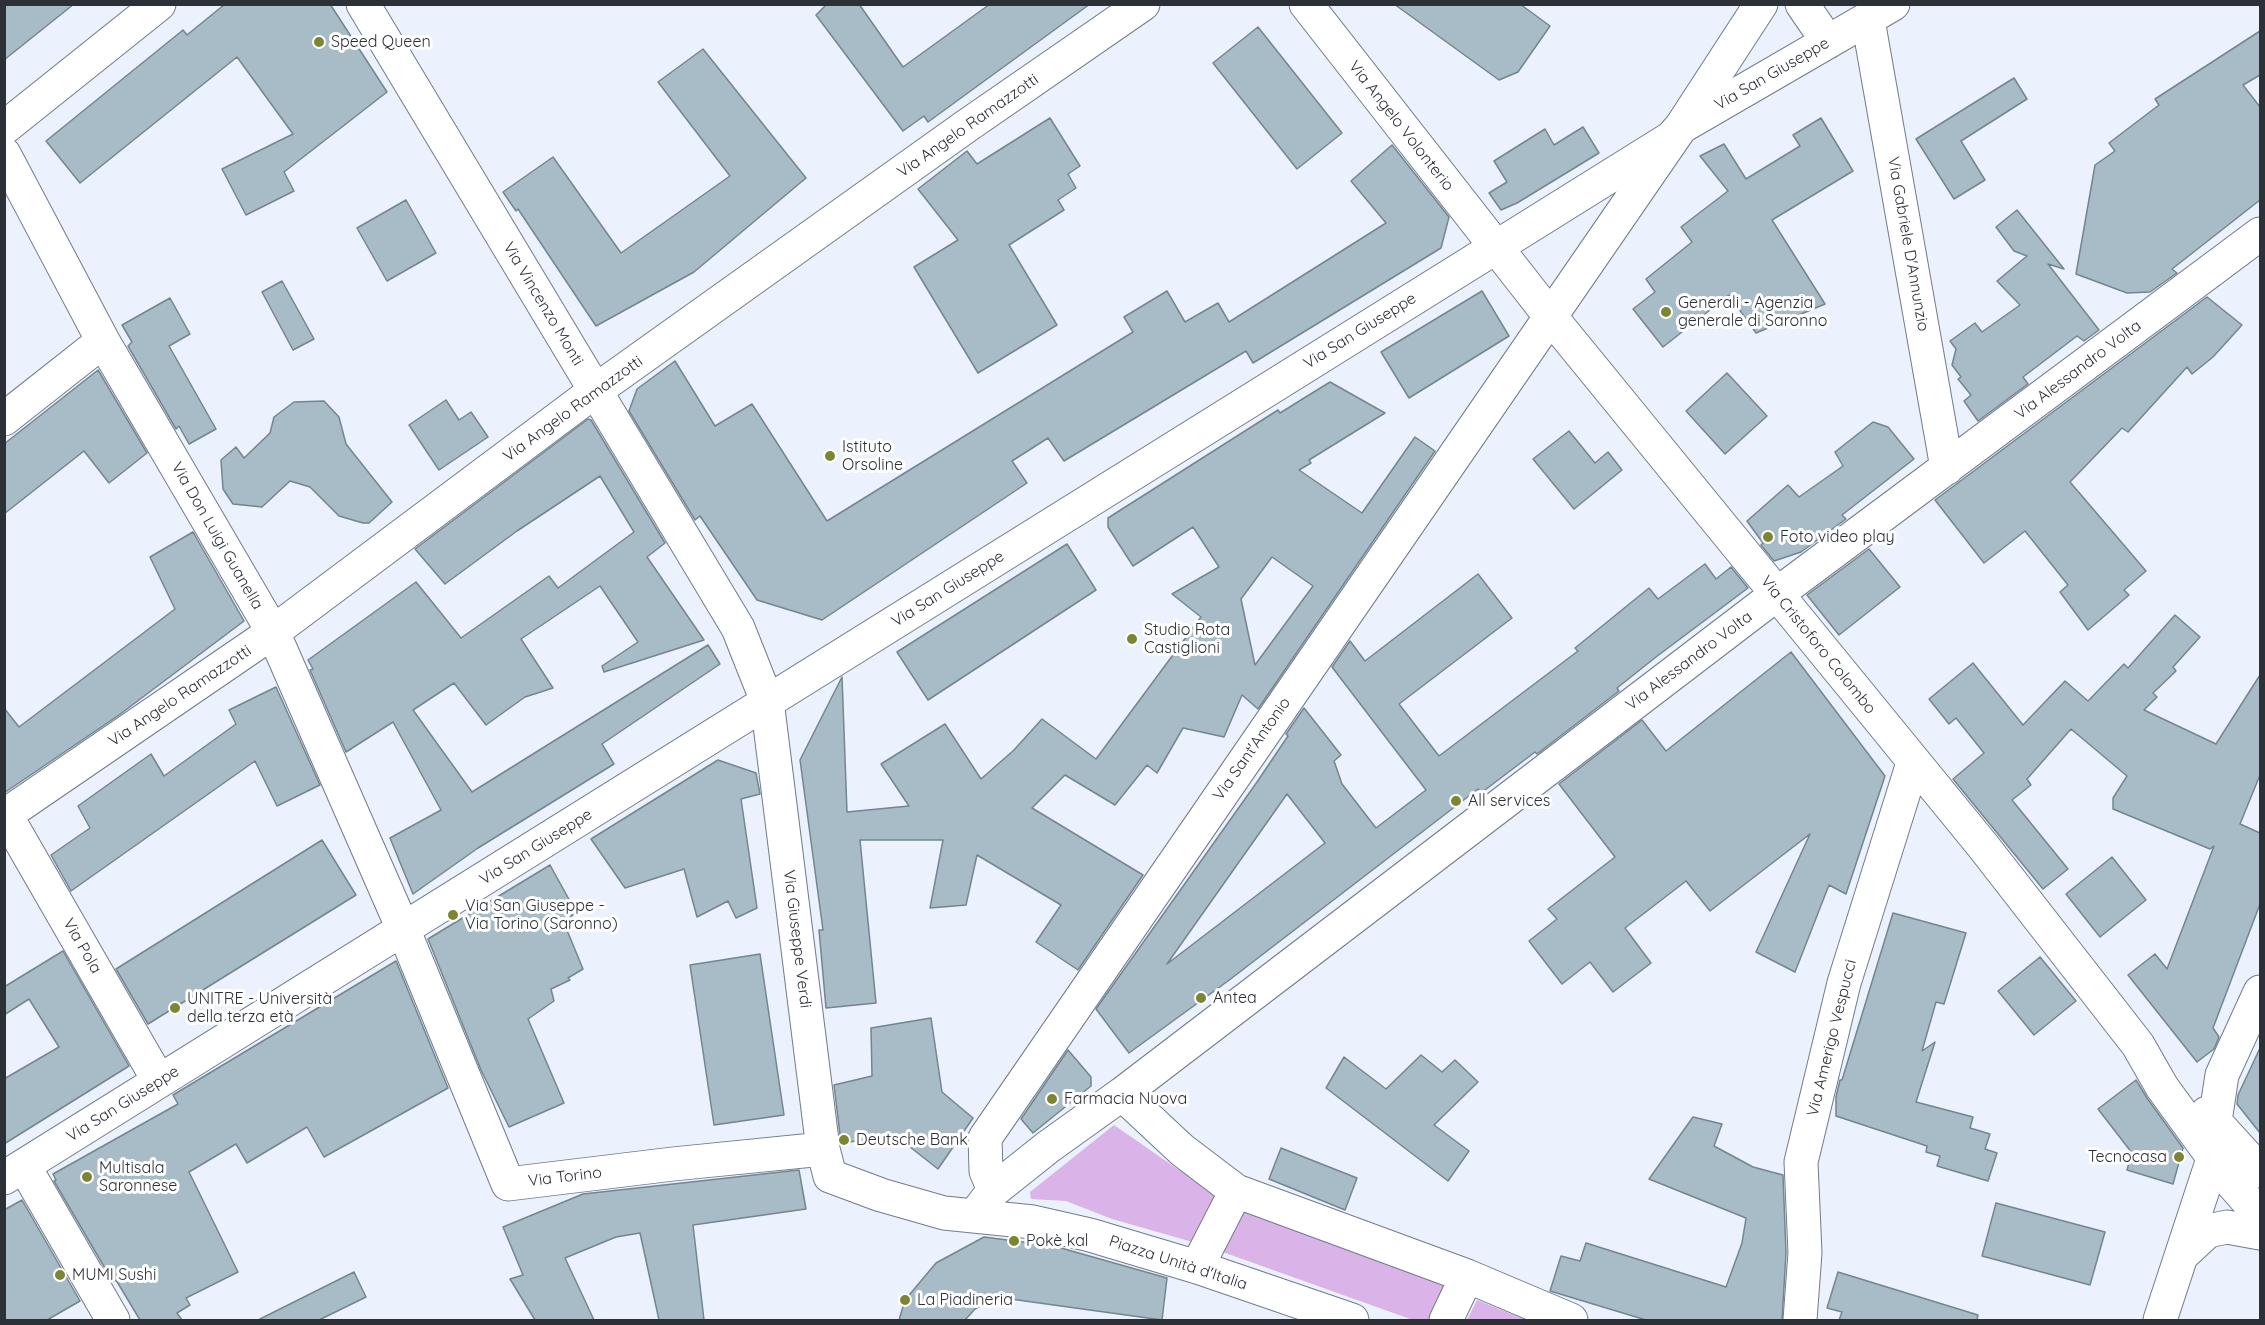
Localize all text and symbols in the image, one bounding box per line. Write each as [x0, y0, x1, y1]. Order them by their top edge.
place label: Speed Queen [331, 32, 431, 52]
street label: Via San Giuseppe [1711, 33, 1833, 115]
marker: Speed Queen [312, 35, 326, 49]
street label: Via Angelo Volonterio [1344, 57, 1458, 195]
street label: Via Angelo Ramazzotti [894, 70, 1042, 182]
street label: Via Gabriele D'Annunzio [1883, 155, 1933, 333]
street label: Via Vincenzo Monti [499, 239, 587, 369]
street label: Via San Giuseppe [1300, 289, 1420, 373]
place label: Generali - Agenzia generale di Saronno [1678, 293, 1827, 331]
marker: Generali - Agenzia generale di Saronno [1659, 305, 1673, 319]
street label: Via Alessandro Volta [2011, 316, 2145, 424]
street label: Via Angelo Ramazzotti [499, 352, 647, 466]
place label: Istituto Orsoline [842, 437, 903, 475]
marker: Istituto Orsoline [823, 449, 837, 463]
street label: Via Don Luigi Guanella [167, 459, 267, 613]
place label: Foto video play [1780, 527, 1895, 547]
marker: Foto video play [1761, 530, 1775, 544]
street label: Via San Giuseppe [888, 547, 1008, 631]
street label: Via Cristoforo Colombo [1756, 572, 1880, 718]
street label: Via Alessandro Volta [1622, 607, 1756, 715]
place label: Studio Rota Castiglioni [1144, 620, 1230, 658]
marker: Studio Rota Castiglioni [1125, 632, 1139, 646]
street label: Via Angelo Ramazzotti [105, 641, 255, 751]
street label: Via Sant'Antonio [1209, 694, 1295, 804]
place label: All services [1468, 791, 1550, 811]
marker: All services [1449, 794, 1463, 808]
street label: Via San Giuseppe [476, 805, 596, 889]
street label: Via Giuseppe Verdi [779, 869, 815, 1009]
place label: Via San Giuseppe - Via Torino (Saronno) [465, 896, 618, 934]
marker: Via San Giuseppe - Via Torino (Saronno) [446, 908, 460, 922]
street label: Via Pola [59, 915, 105, 977]
street label: Via Amerigo Vespucci [1803, 958, 1861, 1118]
place label: Antea [1213, 988, 1257, 1008]
place label: UNITRE - Università della terza età [187, 989, 332, 1027]
marker: Antea [1194, 991, 1208, 1005]
marker: UNITRE - Università della terza età [168, 1001, 182, 1015]
street label: Via San Giuseppe [63, 1062, 183, 1146]
place label: Farmacia Nuova [1064, 1089, 1187, 1109]
marker: Farmacia Nuova [1045, 1092, 1059, 1106]
place label: Deutsche Bank [856, 1130, 968, 1150]
marker: Deutsche Bank [837, 1133, 851, 1147]
place label: Tecnocasa [2088, 1147, 2167, 1167]
marker: Tecnocasa [2172, 1150, 2186, 1164]
place label: Multisala Saronnese [99, 1158, 177, 1196]
street label: Via Torino [527, 1163, 603, 1191]
marker: Multisala Saronnese [80, 1170, 94, 1184]
place label: Pokè kal [1026, 1231, 1089, 1251]
street label: Piazza Unità d'Italia [1106, 1232, 1250, 1294]
marker: Pokè kal [1007, 1234, 1021, 1248]
place label: MUMI Sushi [72, 1265, 156, 1285]
marker: MUMI Sushi [53, 1268, 67, 1282]
place label: La Piadineria [917, 1290, 1013, 1310]
marker: La Piadineria [898, 1293, 912, 1307]

